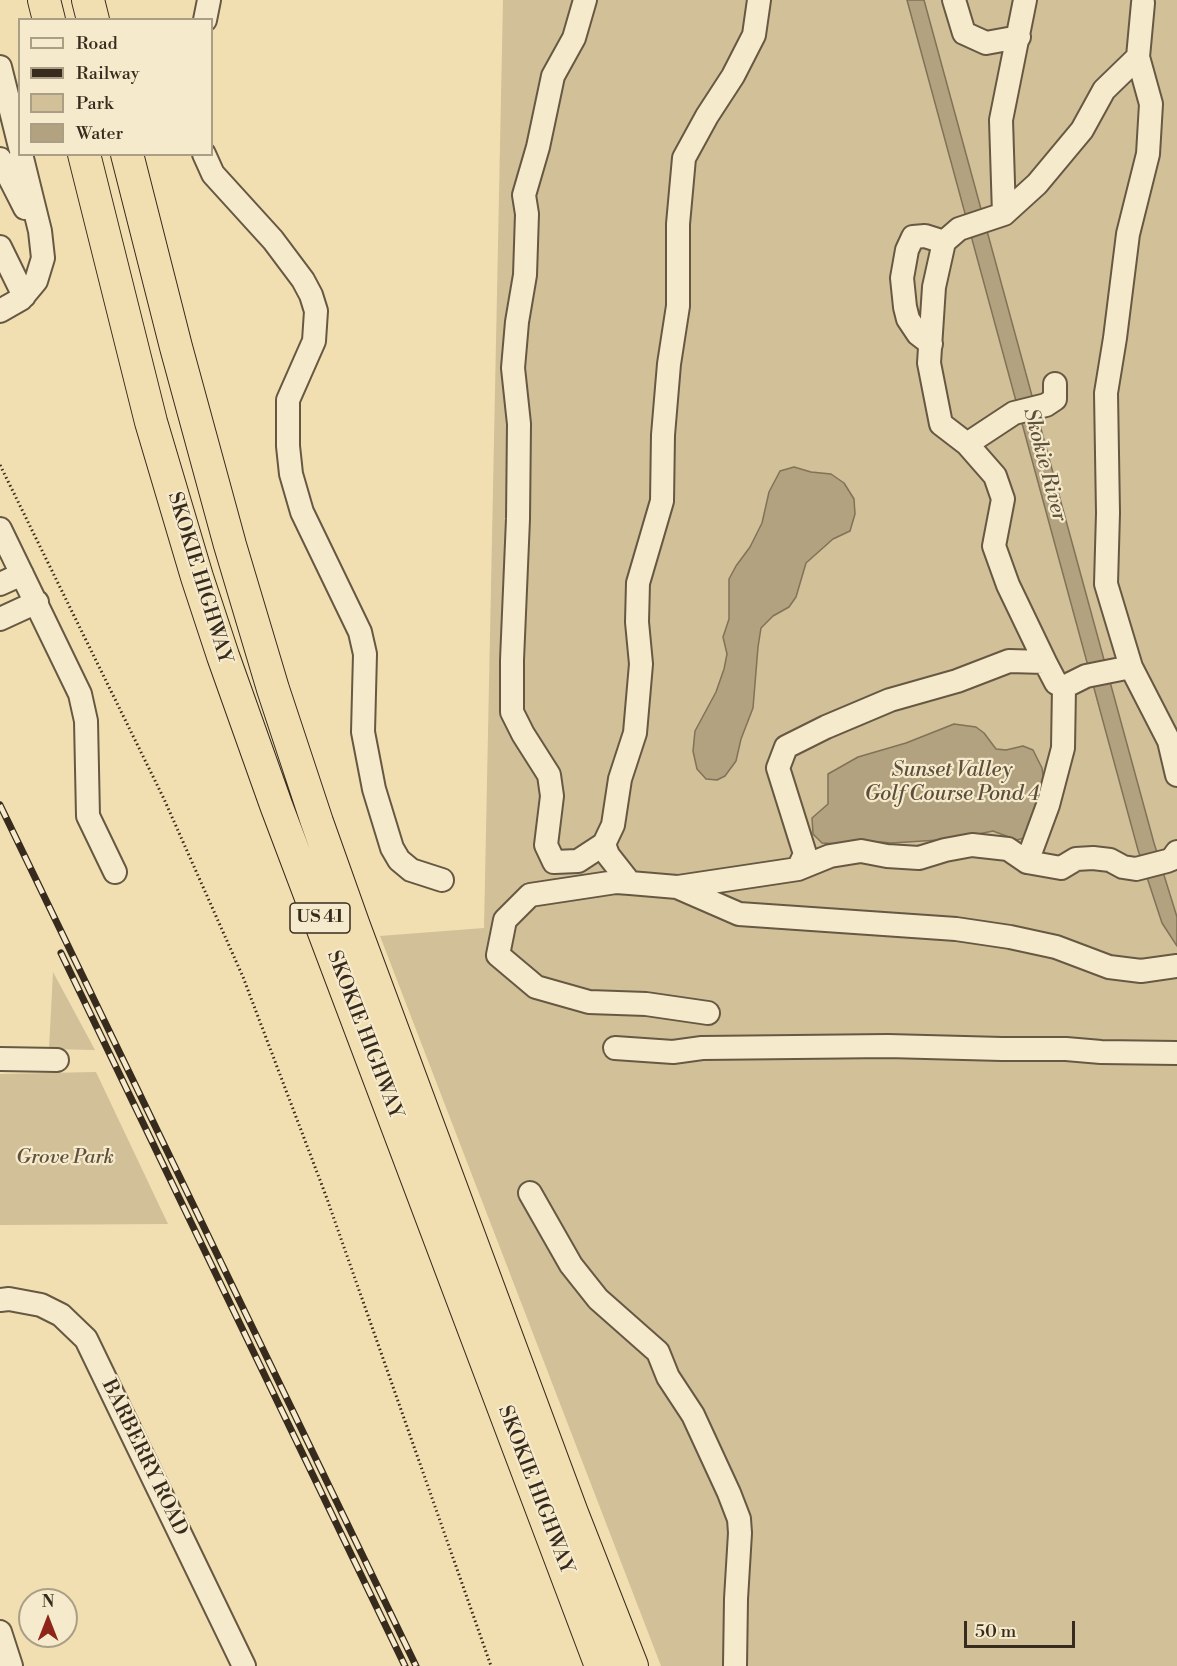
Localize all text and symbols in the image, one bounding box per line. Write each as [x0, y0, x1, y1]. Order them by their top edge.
legend [18, 18, 213, 156]
text: Road [76, 32, 118, 55]
text: Railway [76, 62, 139, 85]
text: Park [76, 92, 113, 115]
text: Water [76, 122, 123, 145]
water label: Skokie River [1017, 406, 1071, 524]
street label: SKOKIE HIGHWAY [161, 489, 237, 667]
water label: Sunset Valley Golf Course Pond 4 [865, 758, 1039, 808]
road number: US 41 [290, 903, 350, 933]
street label: SKOKIE HIGHWAY [321, 948, 407, 1122]
park label: Grove Park [16, 1146, 114, 1170]
street label: BARBERRY ROAD [96, 1376, 192, 1540]
street label: SKOKIE HIGHWAY [492, 1403, 578, 1577]
north arrow [18, 1588, 78, 1648]
text: N [42, 1592, 54, 1612]
scale bar [967, 1609, 1078, 1647]
text: 50 m [975, 1620, 1016, 1643]

